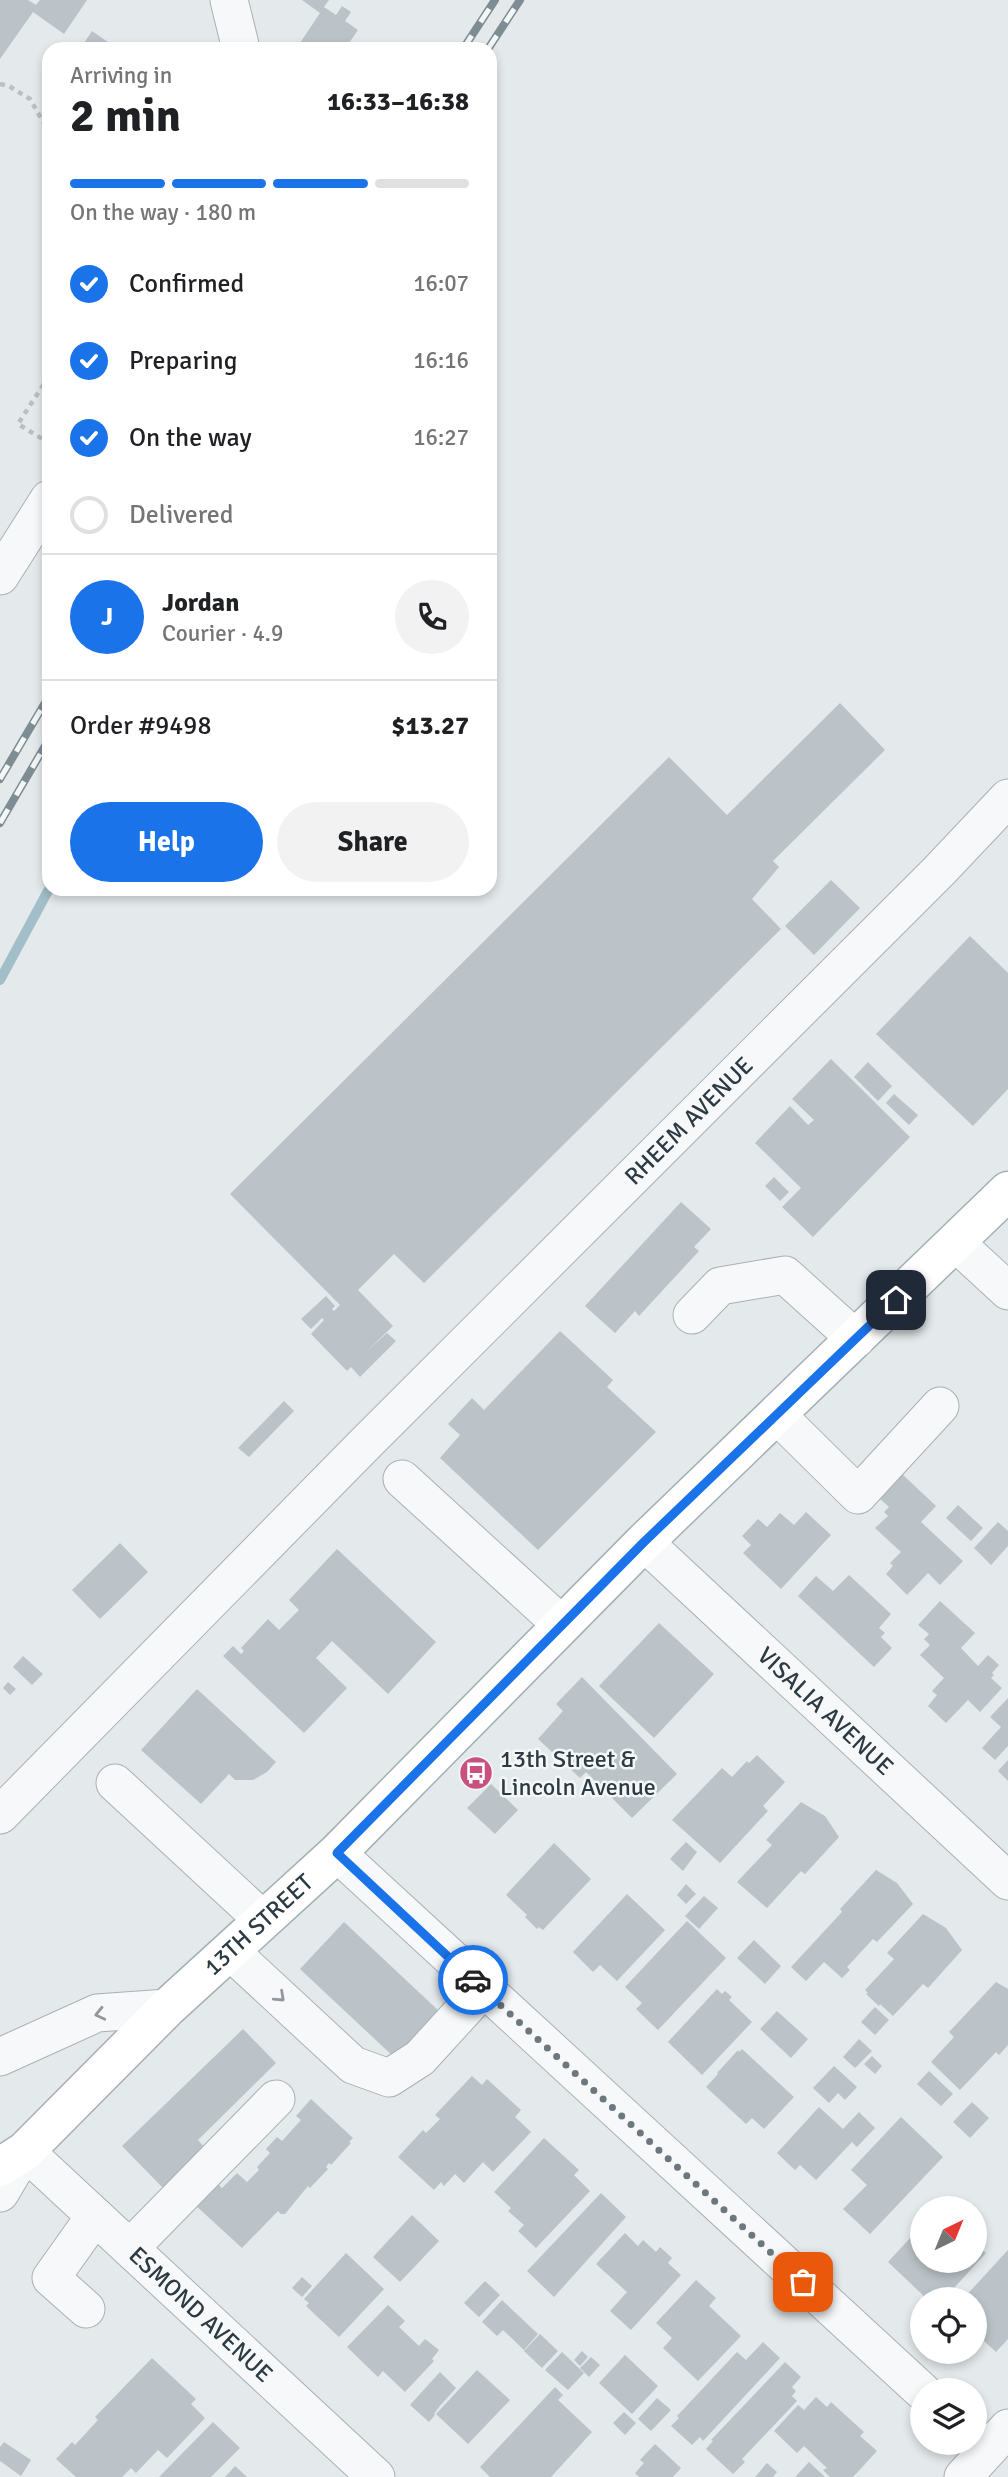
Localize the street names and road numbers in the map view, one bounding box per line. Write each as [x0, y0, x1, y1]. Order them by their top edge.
street label: RHEEM AVENUE [618, 1050, 759, 1191]
street label: VISALIA AVENUE [751, 1640, 900, 1782]
street label: 13TH STREET [198, 1867, 319, 1982]
street label: ESMOND AVENUE [123, 2240, 279, 2389]

